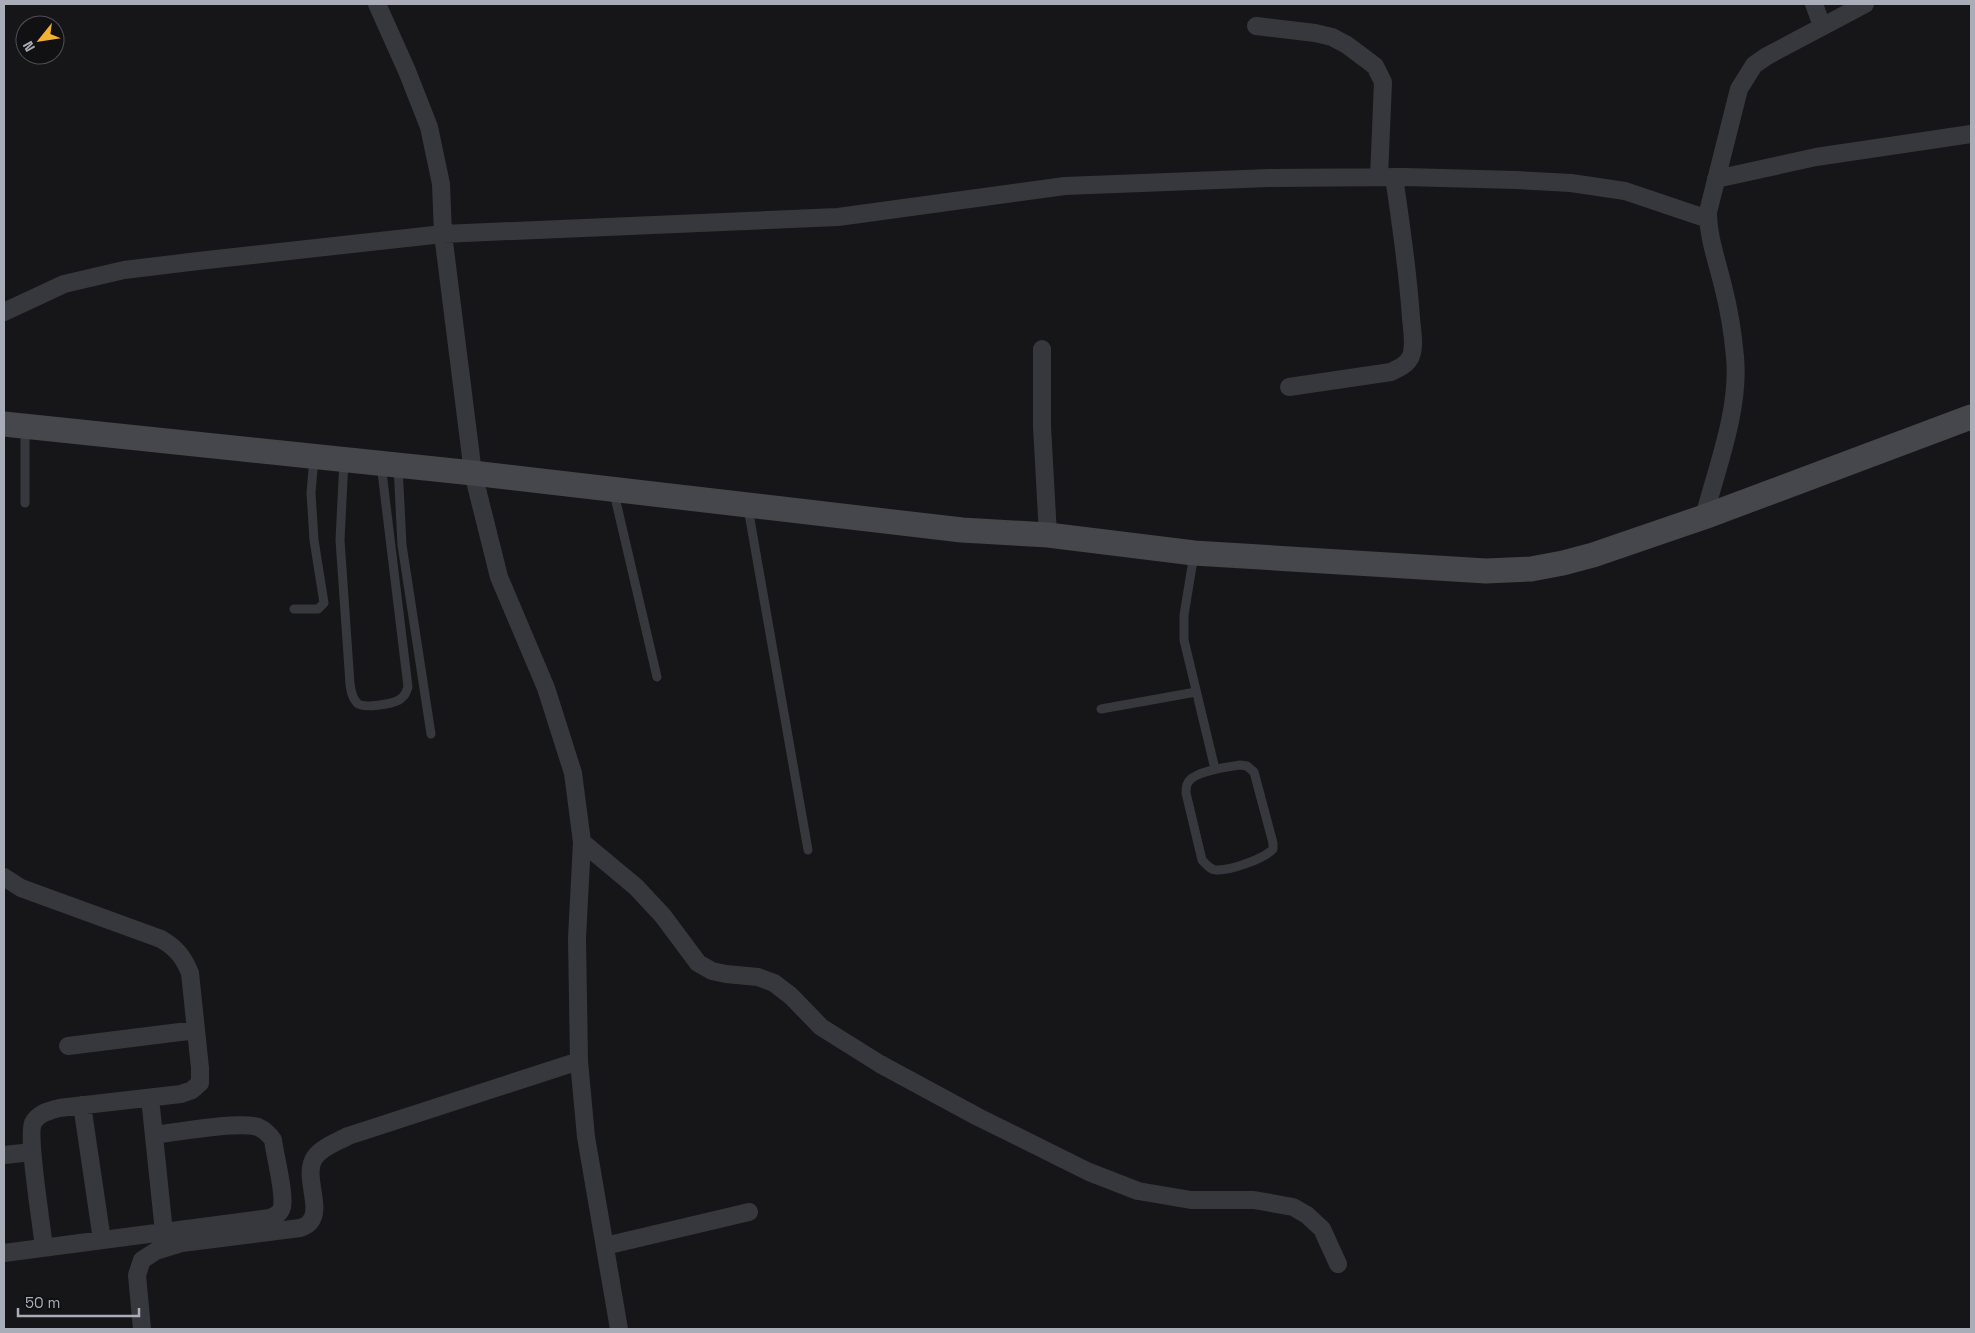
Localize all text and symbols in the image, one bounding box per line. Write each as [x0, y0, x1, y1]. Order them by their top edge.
north arrow [15, 15, 65, 65]
text: N [19, 38, 39, 55]
scale bar [18, 1286, 139, 1318]
text: 50 m [25, 1293, 60, 1312]

